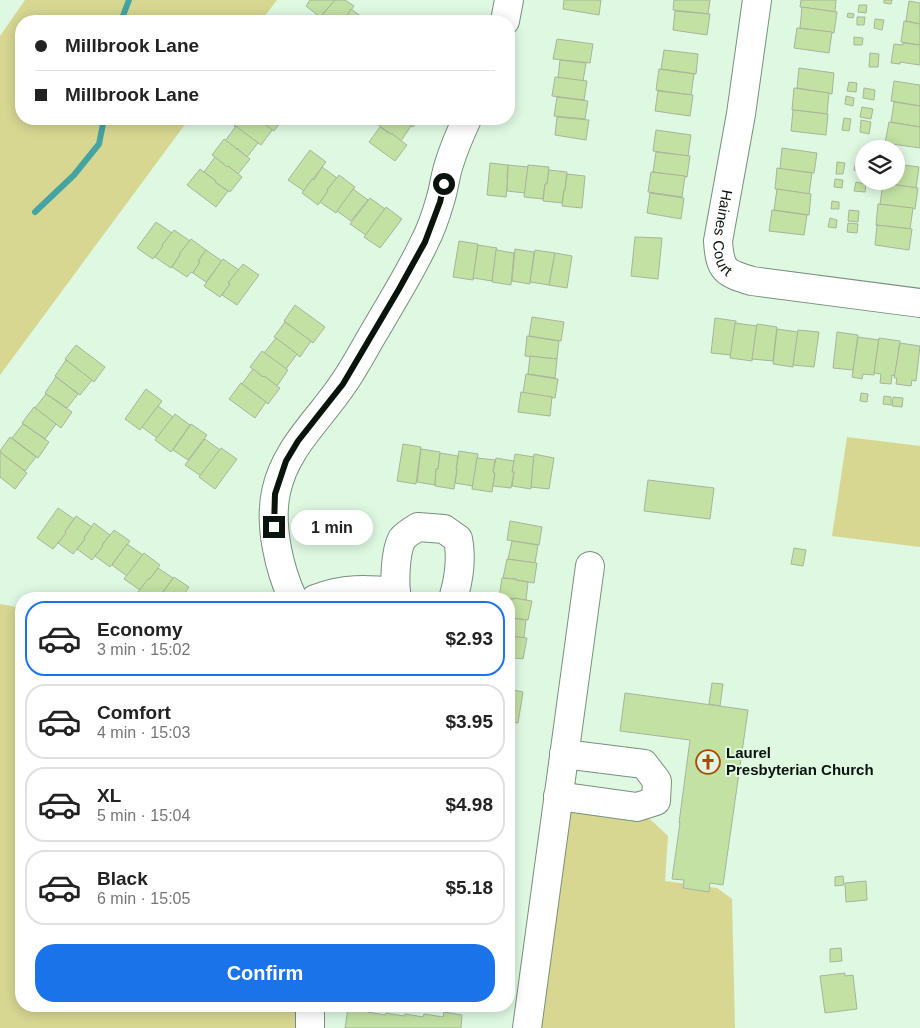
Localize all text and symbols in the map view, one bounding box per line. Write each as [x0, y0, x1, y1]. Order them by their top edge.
text: Millbrook Lane [65, 35, 199, 56]
text: Millbrook Lane [65, 84, 199, 105]
map controls [855, 140, 905, 190]
button: layers [855, 140, 905, 190]
route start [433, 173, 455, 195]
street label: Haines Court [710, 188, 736, 280]
callout: 1 min [292, 510, 374, 544]
route end [263, 516, 285, 538]
text: 1 min [311, 519, 353, 536]
icon: car [37, 616, 82, 661]
text: Economy [97, 619, 183, 640]
text: $2.93 [445, 628, 493, 649]
text: 3 min · 15:02 [97, 641, 190, 658]
icon: car [37, 699, 82, 744]
text: Comfort [97, 702, 171, 723]
text: $3.95 [445, 711, 493, 732]
text: 4 min · 15:03 [97, 724, 190, 741]
place label: Laurel Presbyterian Church [726, 744, 874, 778]
church icon: Laurel Presbyterian Church [695, 749, 721, 775]
icon: car [37, 782, 82, 827]
text: XL [97, 785, 121, 806]
text: $4.98 [445, 794, 493, 815]
text: 5 min · 15:04 [97, 807, 190, 824]
icon: car [37, 865, 82, 910]
text: Black [97, 868, 148, 889]
text: $5.18 [445, 877, 493, 898]
text: 6 min · 15:05 [97, 890, 190, 907]
button: Confirm [35, 944, 495, 1002]

